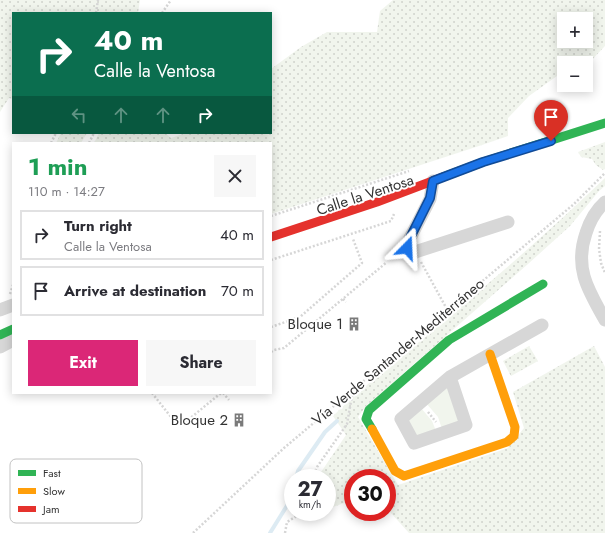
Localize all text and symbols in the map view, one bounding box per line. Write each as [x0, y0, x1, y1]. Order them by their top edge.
map controls [557, 12, 593, 92]
button: + [557, 12, 593, 48]
text: 40 m [94, 20, 163, 61]
icon: right [28, 28, 80, 80]
button: − [557, 56, 593, 92]
text: Calle la Ventosa [94, 58, 215, 84]
pin [534, 100, 568, 141]
icon: left [68, 104, 90, 126]
icon: ahead [110, 104, 132, 126]
icon: ahead [152, 104, 174, 126]
icon: right [194, 104, 216, 126]
icon: arrive [540, 106, 562, 128]
text: 1 min [28, 149, 88, 184]
button: close [214, 155, 256, 197]
street label: Calle la Ventosa [314, 169, 416, 221]
text: 110 m · 14:27 [28, 182, 105, 201]
text: Turn right [64, 215, 132, 237]
icon: right [30, 224, 52, 246]
text: 40 m [220, 224, 254, 246]
position arrow [386, 227, 428, 269]
text: Calle la Ventosa [64, 237, 152, 256]
street label: Vía Verde Santander-Mediterráneo [307, 273, 489, 431]
icon: arrive [30, 280, 52, 302]
text: Arrive at destination [64, 280, 206, 302]
text: 70 m [221, 280, 254, 302]
place label: Bloque 1 [288, 313, 343, 335]
building icon: Bloque 1 [346, 316, 362, 332]
button: Exit [28, 340, 138, 386]
button: Share [146, 340, 256, 386]
place label: Bloque 2 [171, 409, 228, 431]
building icon: Bloque 2 [231, 412, 247, 428]
legend [10, 459, 142, 523]
text: Fast [43, 465, 61, 481]
speed limit sign: 30 [344, 469, 396, 521]
text: 27 [297, 475, 323, 504]
text: Slow [43, 483, 65, 499]
text: km/h [299, 497, 321, 512]
text: Jam [41, 501, 60, 517]

